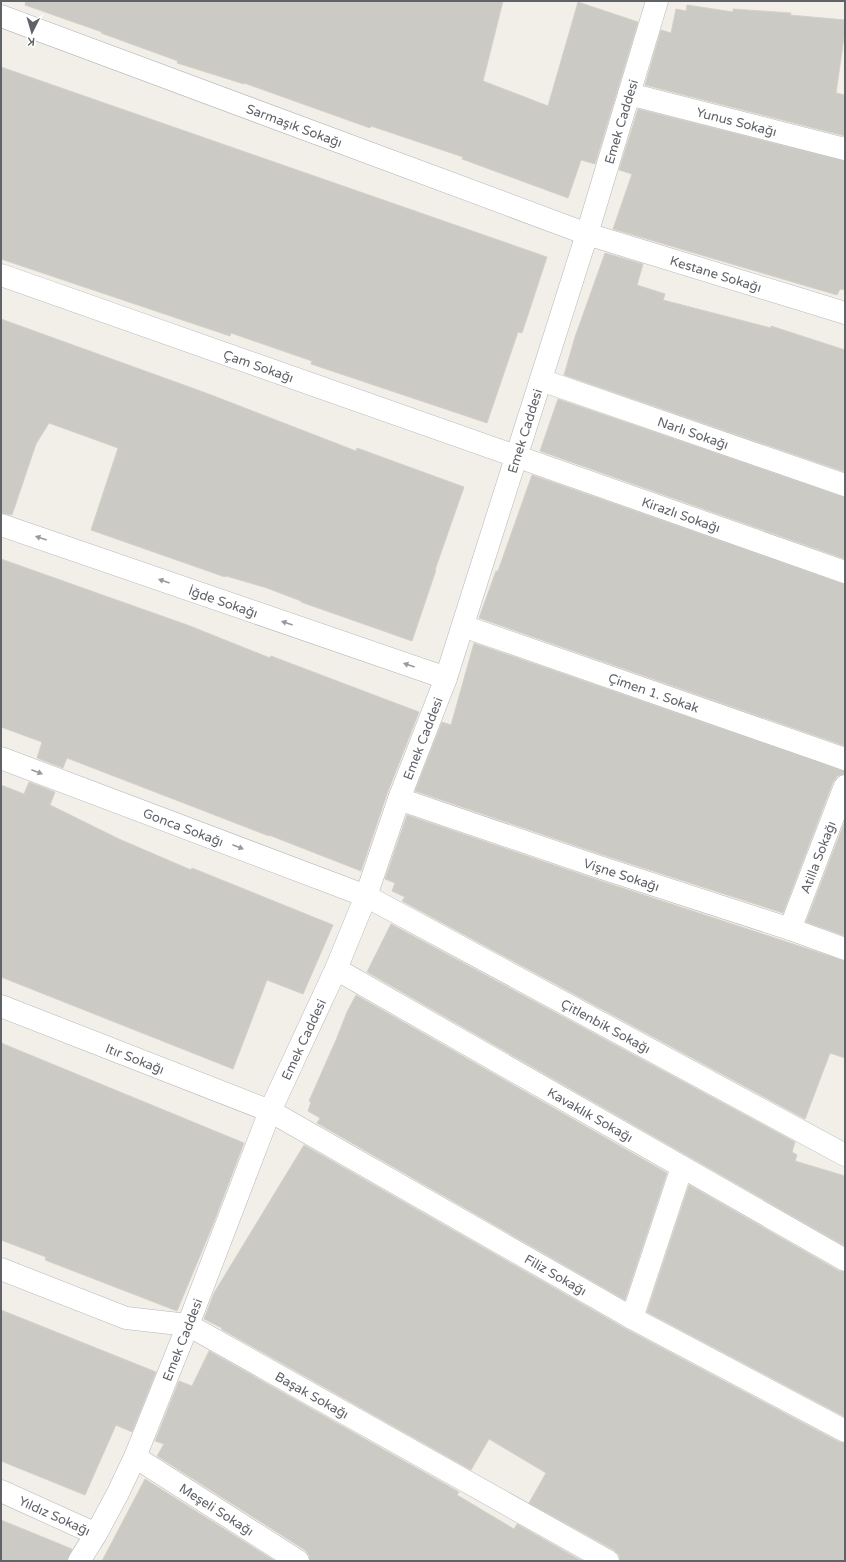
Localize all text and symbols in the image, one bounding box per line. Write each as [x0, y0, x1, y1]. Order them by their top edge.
north arrow [12, 12, 52, 52]
text: K [26, 35, 35, 48]
street label: Emek Caddesi [601, 78, 642, 166]
street label: Sarmaşık Sokağı [244, 101, 344, 151]
street label: Yunus Sokağı [694, 104, 778, 140]
street label: Kestane Sokağı [668, 253, 763, 296]
street label: Çam Sokağı [221, 347, 295, 386]
street label: Emek Caddesi [505, 387, 546, 475]
street label: Narlı Sokağı [655, 414, 731, 453]
street label: Kirazlı Sokağı [639, 494, 722, 536]
one-way arrow [34, 535, 46, 541]
one-way arrow [157, 577, 169, 583]
street label: İğde Sokağı [186, 583, 260, 622]
one-way arrow [280, 620, 292, 626]
one-way arrow [403, 662, 415, 668]
street label: Çimen 1. Sokak [606, 670, 701, 717]
street label: Emek Caddesi [400, 695, 447, 783]
one-way arrow [32, 769, 44, 775]
street label: Gonca Sokağı [140, 805, 226, 850]
street label: Atilla Sokağı [797, 819, 840, 896]
one-way arrow [232, 845, 244, 851]
street label: Vişne Sokağı [581, 855, 661, 895]
street label: Çitlenbik Sokağı [558, 996, 653, 1057]
street label: Emek Caddesi [278, 997, 330, 1083]
street label: Itır Sokağı [103, 1041, 166, 1078]
street label: Kavaklık Sokağı [544, 1085, 635, 1146]
street label: Filiz Sokağı [521, 1251, 589, 1299]
street label: Emek Caddesi [159, 1296, 206, 1384]
street label: Başak Sokağı [272, 1369, 351, 1423]
street label: Meşeli Sokağı [176, 1480, 256, 1540]
street label: Yıldız Sokağı [16, 1493, 93, 1539]

